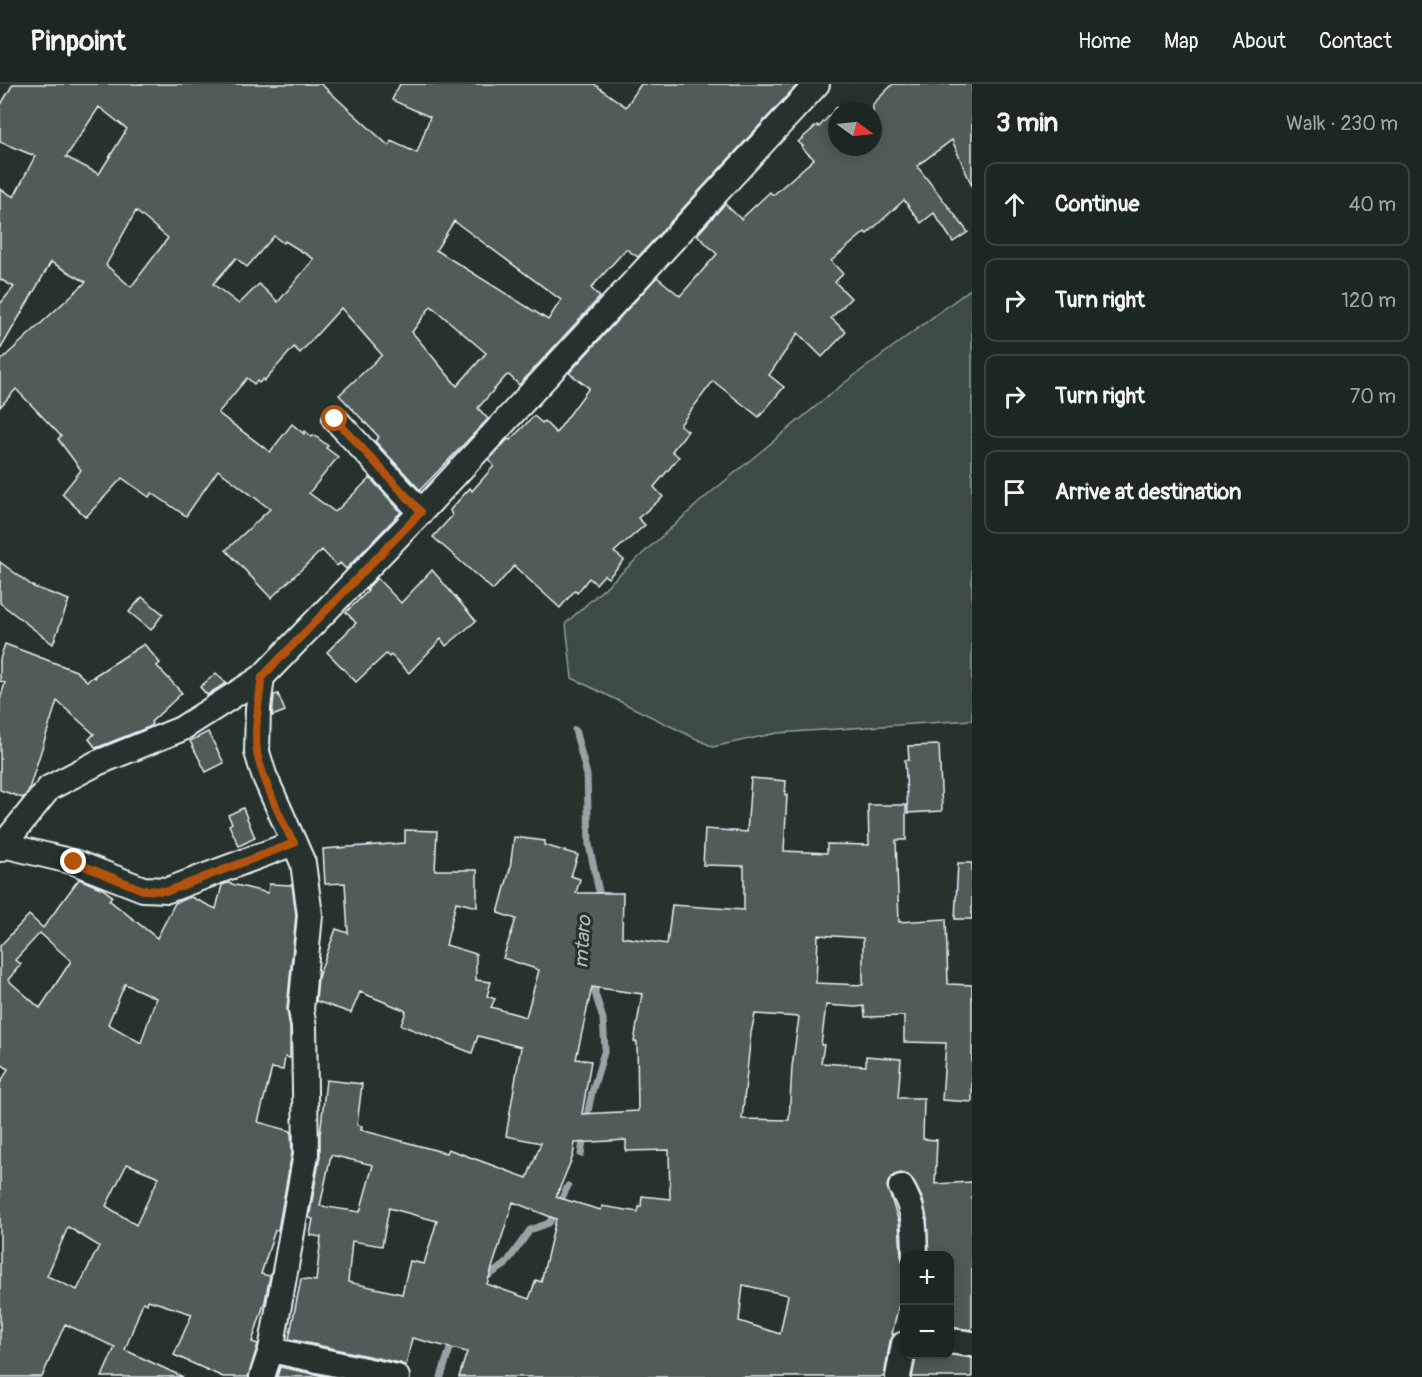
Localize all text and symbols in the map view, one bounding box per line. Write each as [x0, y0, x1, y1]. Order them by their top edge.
text: Pinpoint [30, 24, 126, 59]
text: Home [1078, 28, 1131, 55]
text: Map [1164, 28, 1199, 55]
text: About [1232, 28, 1286, 55]
text: Contact [1319, 28, 1392, 55]
north arrow [828, 102, 882, 156]
text: 3 min [996, 107, 1058, 139]
text: Walk · 230 m [1286, 111, 1398, 136]
icon: ahead [998, 188, 1031, 221]
text: Continue [1055, 190, 1139, 218]
text: 40 m [1349, 192, 1396, 217]
icon: right [998, 284, 1031, 317]
text: Turn right [1055, 286, 1145, 314]
text: 120 m [1341, 288, 1396, 313]
icon: right [998, 380, 1031, 413]
text: Turn right [1055, 382, 1145, 410]
text: 70 m [1350, 384, 1396, 409]
route start [321, 405, 347, 431]
icon: arrive [998, 476, 1031, 509]
text: Arrive at destination [1055, 478, 1241, 506]
route end [60, 848, 86, 874]
water label: mtaro [568, 914, 597, 969]
map controls [900, 1251, 954, 1359]
button: + [900, 1251, 954, 1305]
button: − [900, 1305, 954, 1359]

